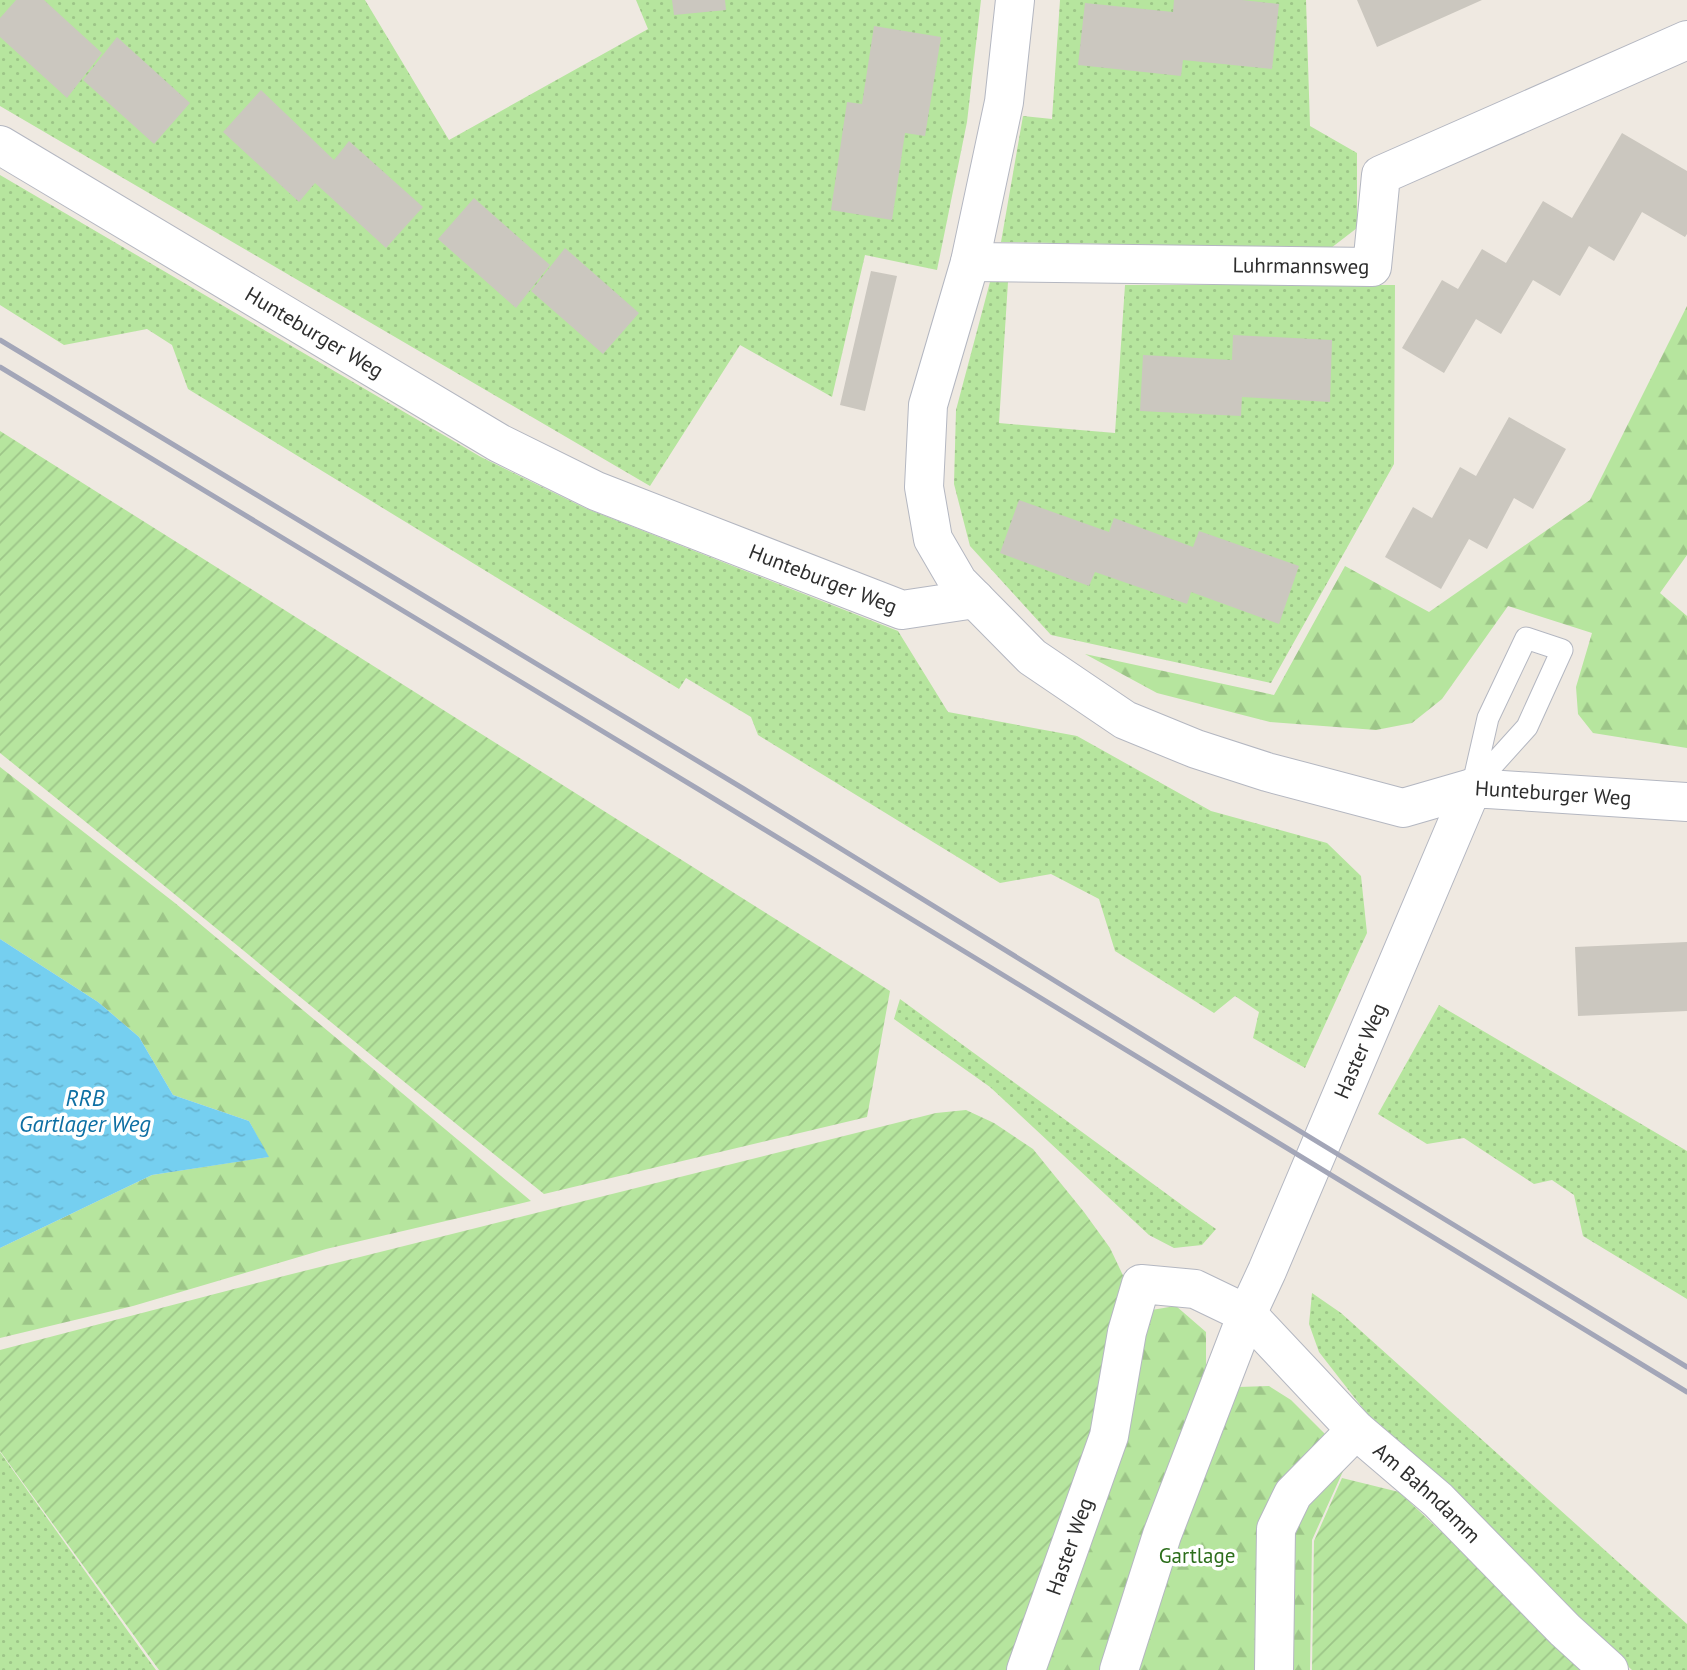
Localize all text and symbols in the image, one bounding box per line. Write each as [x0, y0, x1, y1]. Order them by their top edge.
street label: Luhrmannsweg [1232, 251, 1369, 280]
street label: Hunteburger Weg [240, 280, 389, 384]
street label: Hunteburger Weg [745, 538, 901, 620]
street label: Hunteburger Weg [1474, 774, 1632, 811]
street label: Haster Weg [1328, 999, 1392, 1103]
water label: RRB Gartlager Weg [19, 1083, 151, 1138]
street label: Am Bahndamm [1368, 1437, 1487, 1549]
street label: Haster Weg [1040, 1494, 1099, 1599]
park label: Gartlage [1159, 1542, 1235, 1569]

